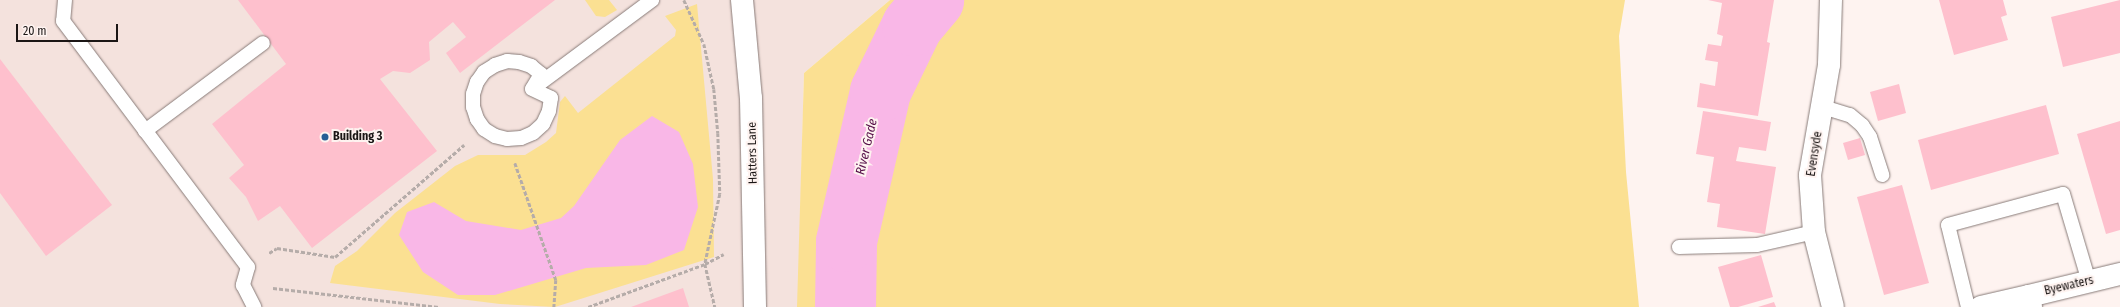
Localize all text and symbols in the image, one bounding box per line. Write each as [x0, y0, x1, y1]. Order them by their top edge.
scale bar [18, 16, 120, 42]
text: 20 m [23, 24, 47, 38]
water label: River Gade [853, 118, 881, 176]
street label: Hatters Lane [745, 122, 761, 184]
place label: Building 3 [333, 130, 382, 144]
street label: Evensyde [1804, 130, 1826, 178]
marker: Building 3 [320, 132, 330, 142]
street label: Byewaters [2043, 273, 2095, 299]

